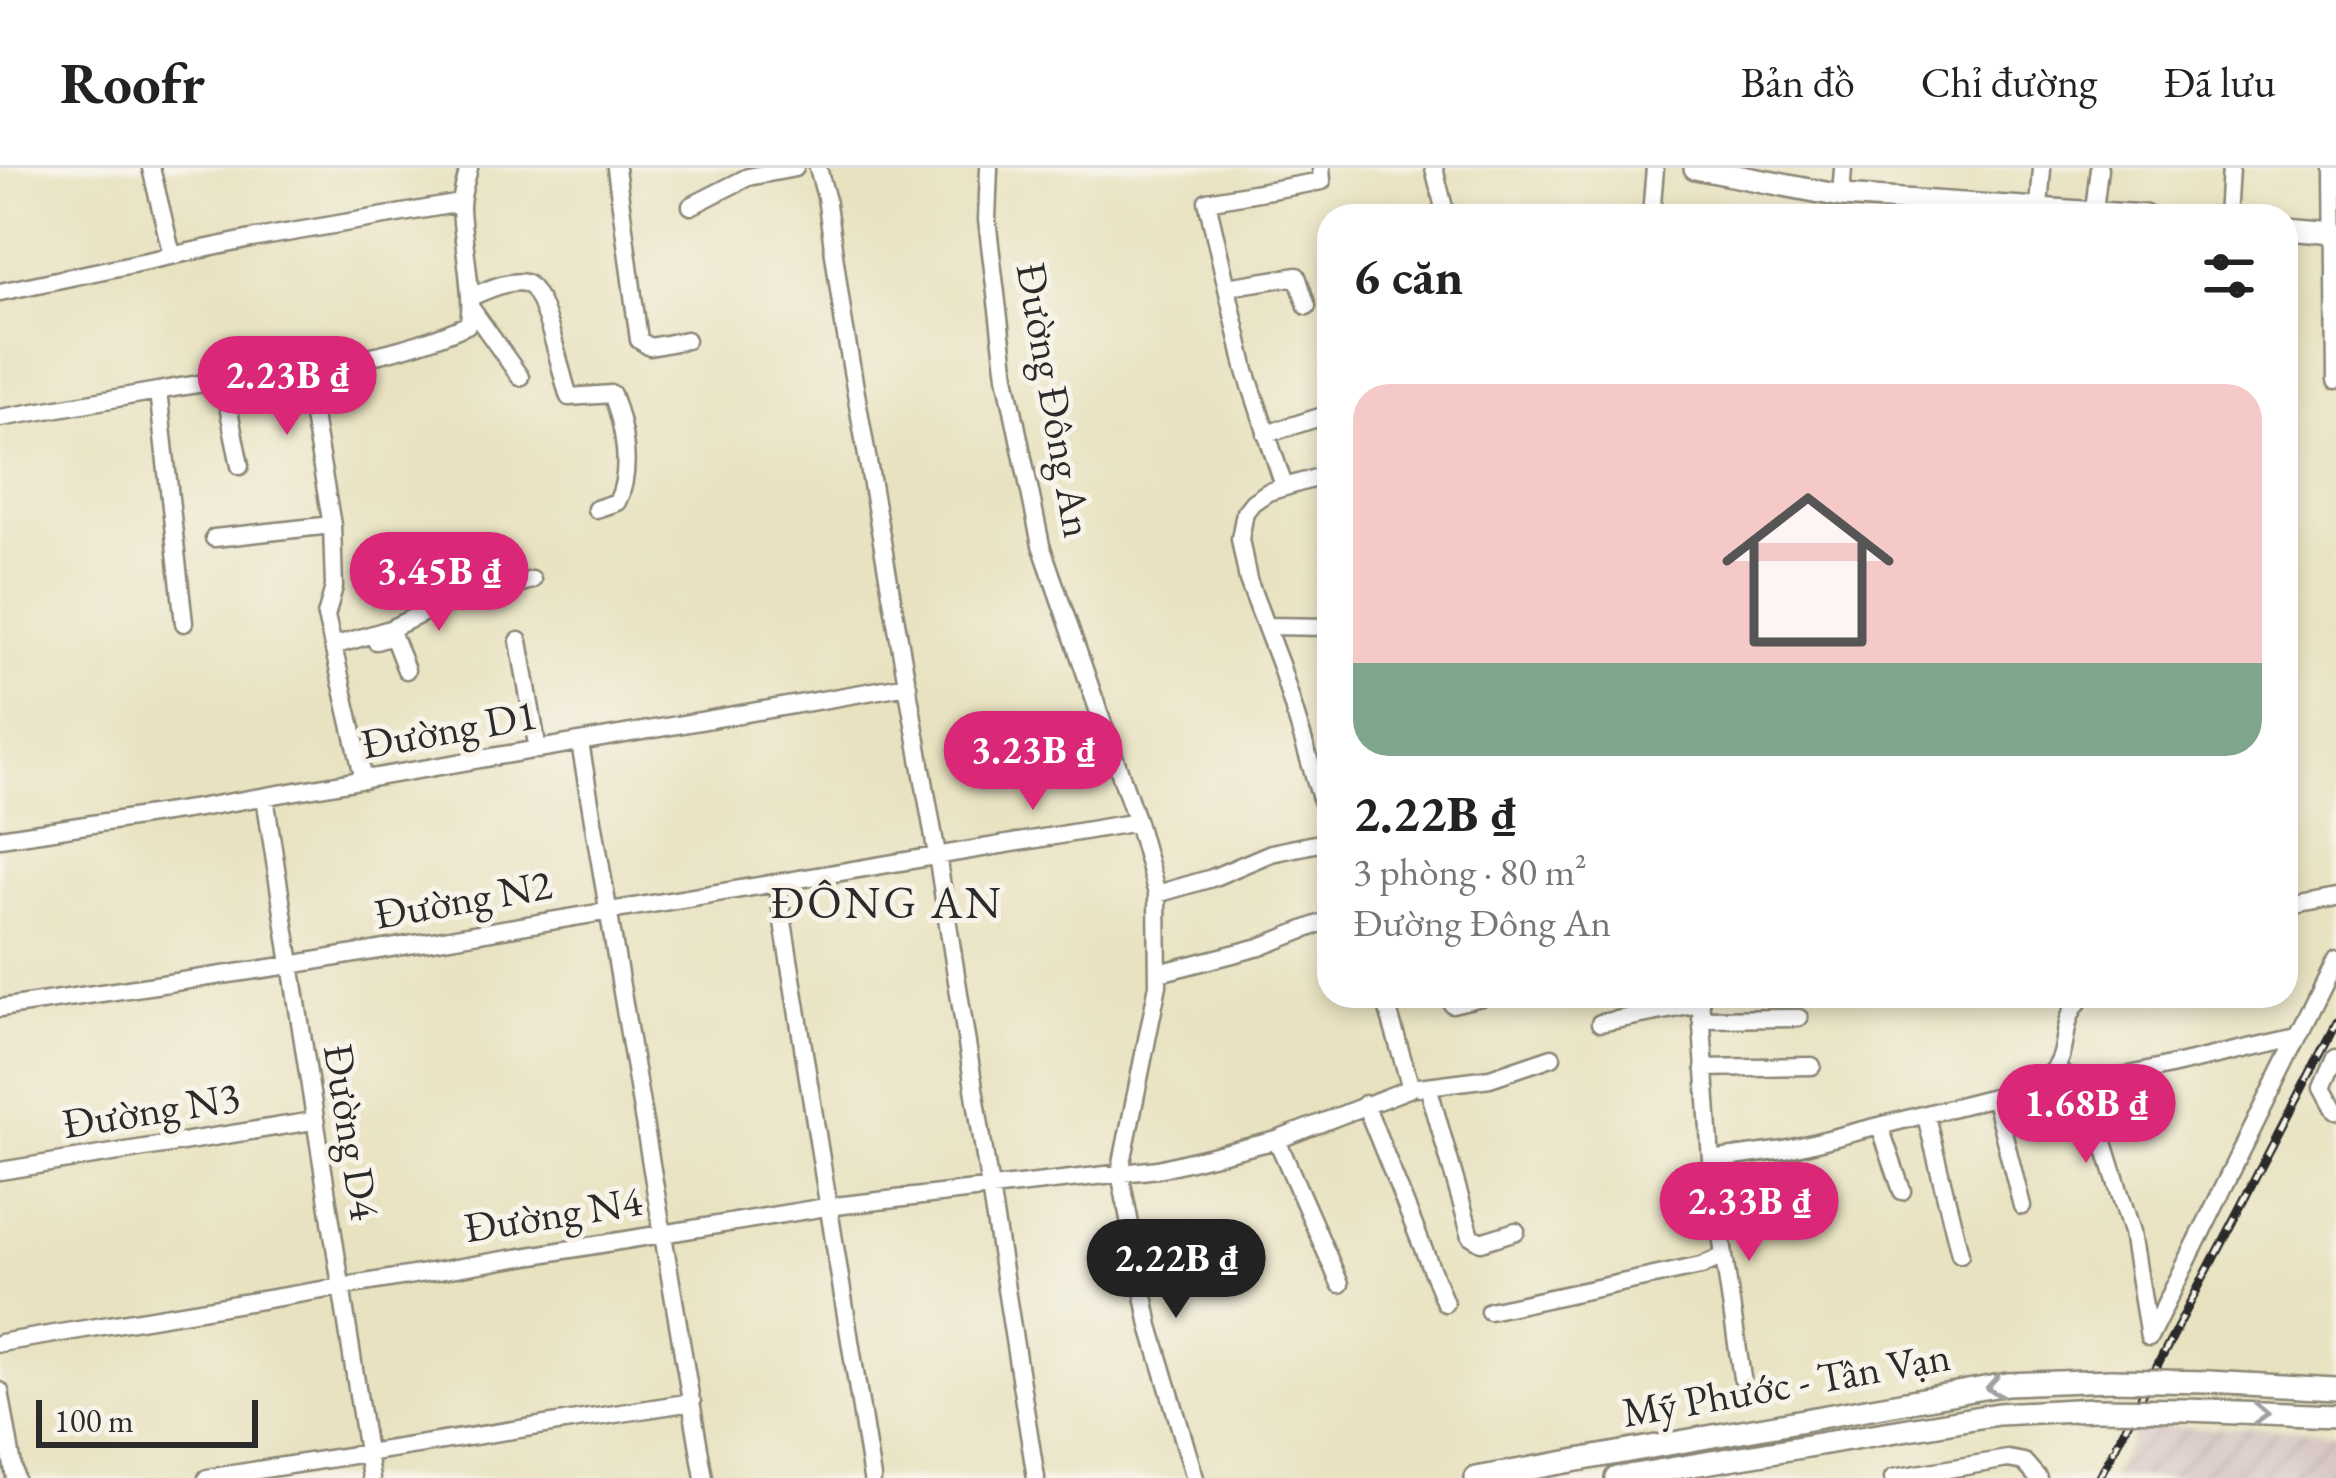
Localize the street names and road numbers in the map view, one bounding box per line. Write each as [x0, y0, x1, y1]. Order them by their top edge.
street label: Đường Đông An [1004, 258, 1106, 542]
street label: Đường D1 [357, 687, 541, 771]
street label: Đường N2 [370, 856, 556, 942]
street label: Đường D4 [311, 1040, 393, 1225]
street label: Đường N3 [58, 1069, 244, 1151]
street label: Đường N4 [460, 1173, 646, 1255]
street label: Mỹ Phước - Tân Vạn [1618, 1328, 1954, 1440]

